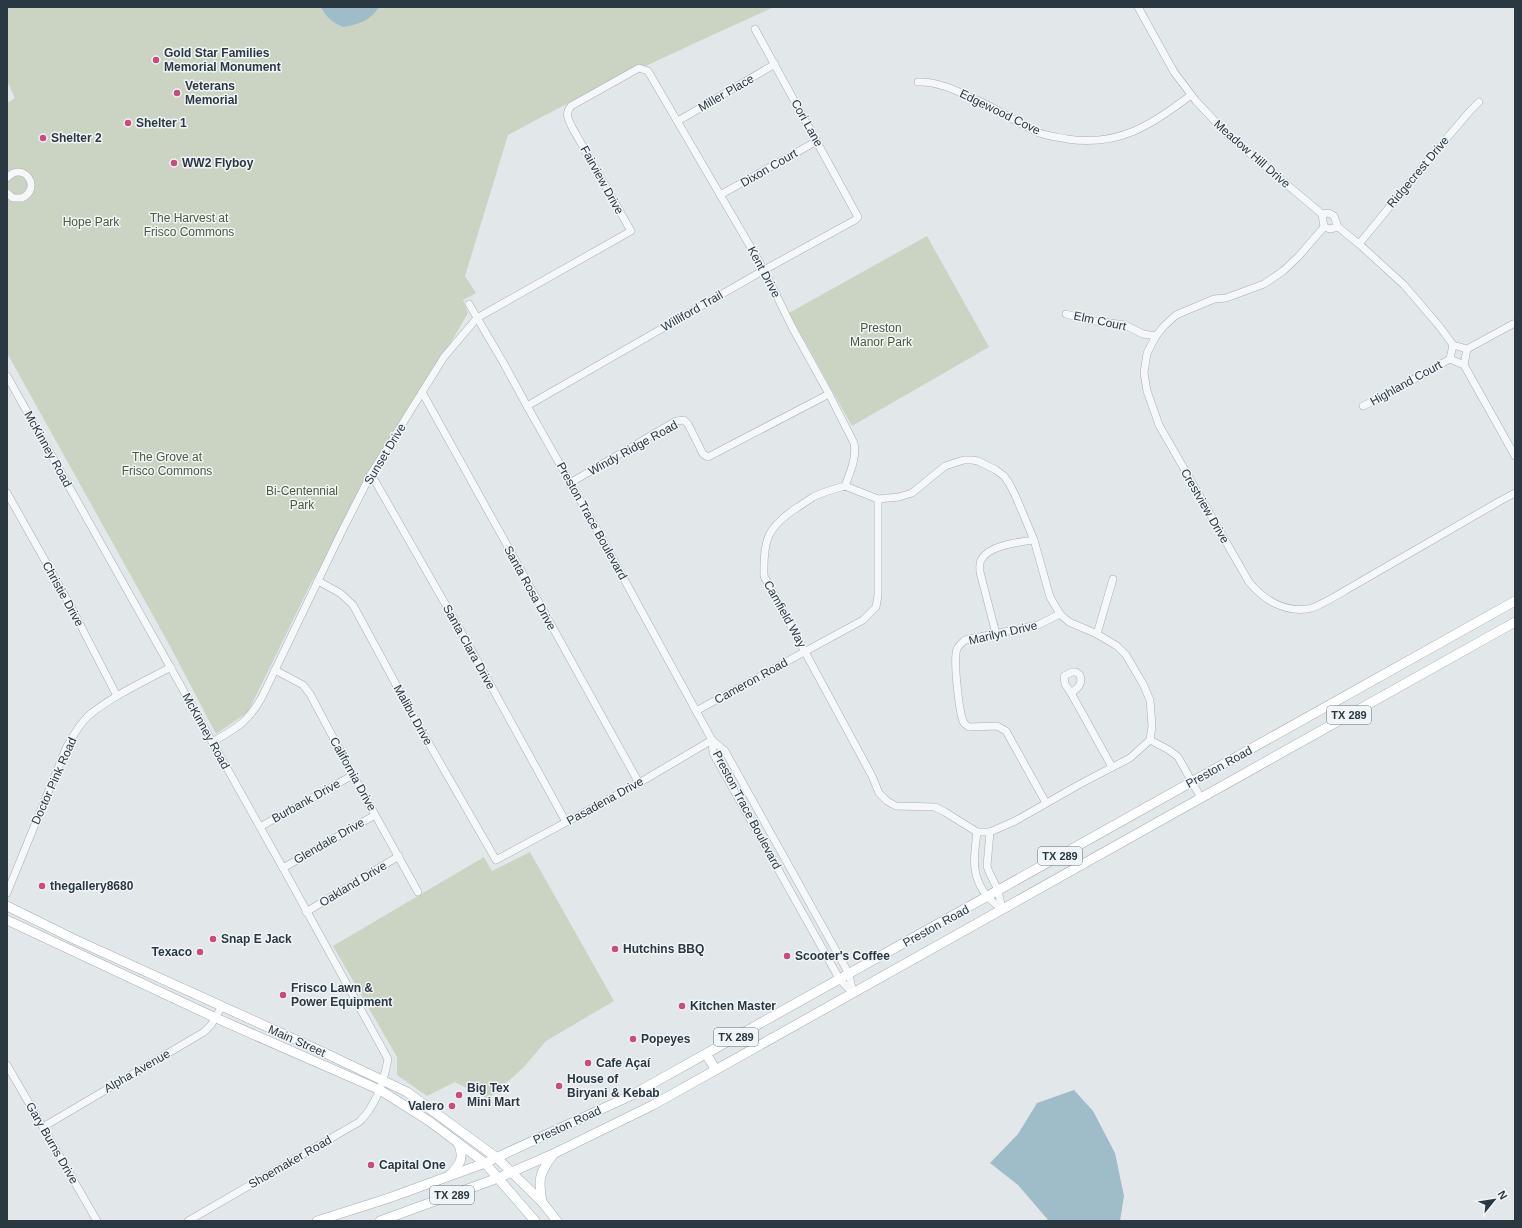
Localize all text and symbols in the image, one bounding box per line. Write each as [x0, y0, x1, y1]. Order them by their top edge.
place label: Gold Star Families Memorial Monument [164, 46, 281, 74]
marker: Gold Star Families Memorial Monument [151, 55, 161, 65]
street label: Miller Place [696, 71, 757, 115]
place label: Veterans Memorial [185, 79, 238, 107]
street label: Edgewood Cove [957, 86, 1043, 138]
marker: Veterans Memorial [172, 88, 182, 98]
street label: Cori Lane [788, 97, 826, 149]
place label: Shelter 1 [136, 116, 187, 130]
street label: Meadow Hill Drive [1211, 117, 1293, 191]
marker: Shelter 1 [123, 118, 133, 128]
place label: Shelter 2 [51, 131, 102, 145]
marker: Shelter 2 [38, 133, 48, 143]
street label: Ridgecrest Drive [1384, 133, 1452, 210]
street label: Fairview Drive [577, 143, 627, 217]
street label: Dixon Court [738, 146, 801, 190]
place label: WW2 Flyboy [182, 156, 254, 170]
marker: WW2 Flyboy [169, 158, 179, 168]
park label: The Harvest at Frisco Commons [144, 211, 234, 239]
park label: Hope Park [63, 215, 120, 229]
street label: Kent Drive [745, 244, 783, 300]
street label: Williford Trail [659, 288, 725, 334]
street label: Elm Court [1072, 309, 1128, 334]
park label: Preston Manor Park [850, 321, 913, 349]
street label: Highland Court [1368, 357, 1445, 409]
street label: McKinney Road [21, 409, 75, 489]
street label: Windy Ridge Road [586, 418, 680, 478]
street label: Sunset Drive [361, 421, 409, 487]
park label: The Grove at Frisco Commons [122, 450, 212, 478]
street label: Preston Trace Boulevard [554, 460, 630, 582]
street label: Crestview Drive [1178, 466, 1232, 546]
park label: Bi-Centennial Park [266, 484, 338, 512]
street label: Santa Rosa Drive [501, 543, 559, 633]
street label: Christie Drive [39, 559, 87, 629]
street label: Camfield Way [761, 578, 809, 650]
street label: Santa Clara Drive [440, 602, 498, 692]
street label: Marilyn Drive [967, 618, 1039, 648]
street label: Cameron Road [712, 655, 790, 707]
street label: Malibu Drive [391, 682, 435, 748]
street label: McKinney Road [179, 691, 233, 771]
road number: TX 289 [1327, 706, 1371, 724]
street label: Doctor Pink Road [28, 735, 80, 827]
street label: California Drive [327, 735, 379, 814]
street label: Preston Road [1184, 743, 1254, 791]
street label: Preston Trace Boulevard [710, 748, 784, 872]
street label: Pasadena Drive [564, 774, 646, 828]
street label: Burbank Drive [269, 776, 343, 826]
street label: Glendale Drive [291, 815, 367, 867]
road number: TX 289 [1038, 847, 1082, 865]
street label: Oakland Drive [317, 858, 389, 910]
place label: thegallery8680 [50, 879, 134, 893]
marker: thegallery8680 [37, 881, 47, 891]
street label: Preston Road [901, 902, 971, 950]
place label: Snap E Jack [221, 932, 292, 946]
marker: Snap E Jack [208, 934, 218, 944]
place label: Hutchins BBQ [623, 942, 704, 956]
marker: Hutchins BBQ [610, 944, 620, 954]
place label: Texaco [152, 945, 192, 959]
marker: Texaco [195, 947, 205, 957]
place label: Scooter's Coffee [795, 949, 890, 963]
marker: Scooter's Coffee [782, 951, 792, 961]
place label: Frisco Lawn & Power Equipment [291, 981, 392, 1009]
marker: Frisco Lawn & Power Equipment [278, 990, 288, 1000]
place label: Kitchen Master [690, 999, 776, 1013]
marker: Kitchen Master [677, 1001, 687, 1011]
street label: Main Street [266, 1022, 328, 1060]
road number: TX 289 [714, 1028, 758, 1046]
place label: Popeyes [641, 1032, 691, 1046]
marker: Popeyes [628, 1034, 638, 1044]
street label: Alpha Avenue [102, 1046, 173, 1096]
place label: Cafe Açaí [596, 1056, 651, 1070]
marker: Cafe Açaí [583, 1058, 593, 1068]
place label: House of Biryani & Kebab [567, 1072, 660, 1100]
place label: Big Tex Mini Mart [467, 1081, 520, 1109]
marker: House of Biryani & Kebab [554, 1081, 564, 1091]
marker: Big Tex Mini Mart [454, 1090, 464, 1100]
place label: Valero [408, 1099, 444, 1113]
street label: Gary Burns Drive [23, 1100, 81, 1187]
marker: Valero [447, 1101, 457, 1111]
street label: Preston Road [531, 1103, 603, 1147]
street label: Shoemaker Road [246, 1133, 334, 1191]
place label: Capital One [379, 1158, 446, 1172]
marker: Capital One [366, 1160, 376, 1170]
north arrow [1474, 1180, 1514, 1220]
road number: TX 289 [430, 1186, 474, 1204]
text: N [1495, 1189, 1510, 1201]

